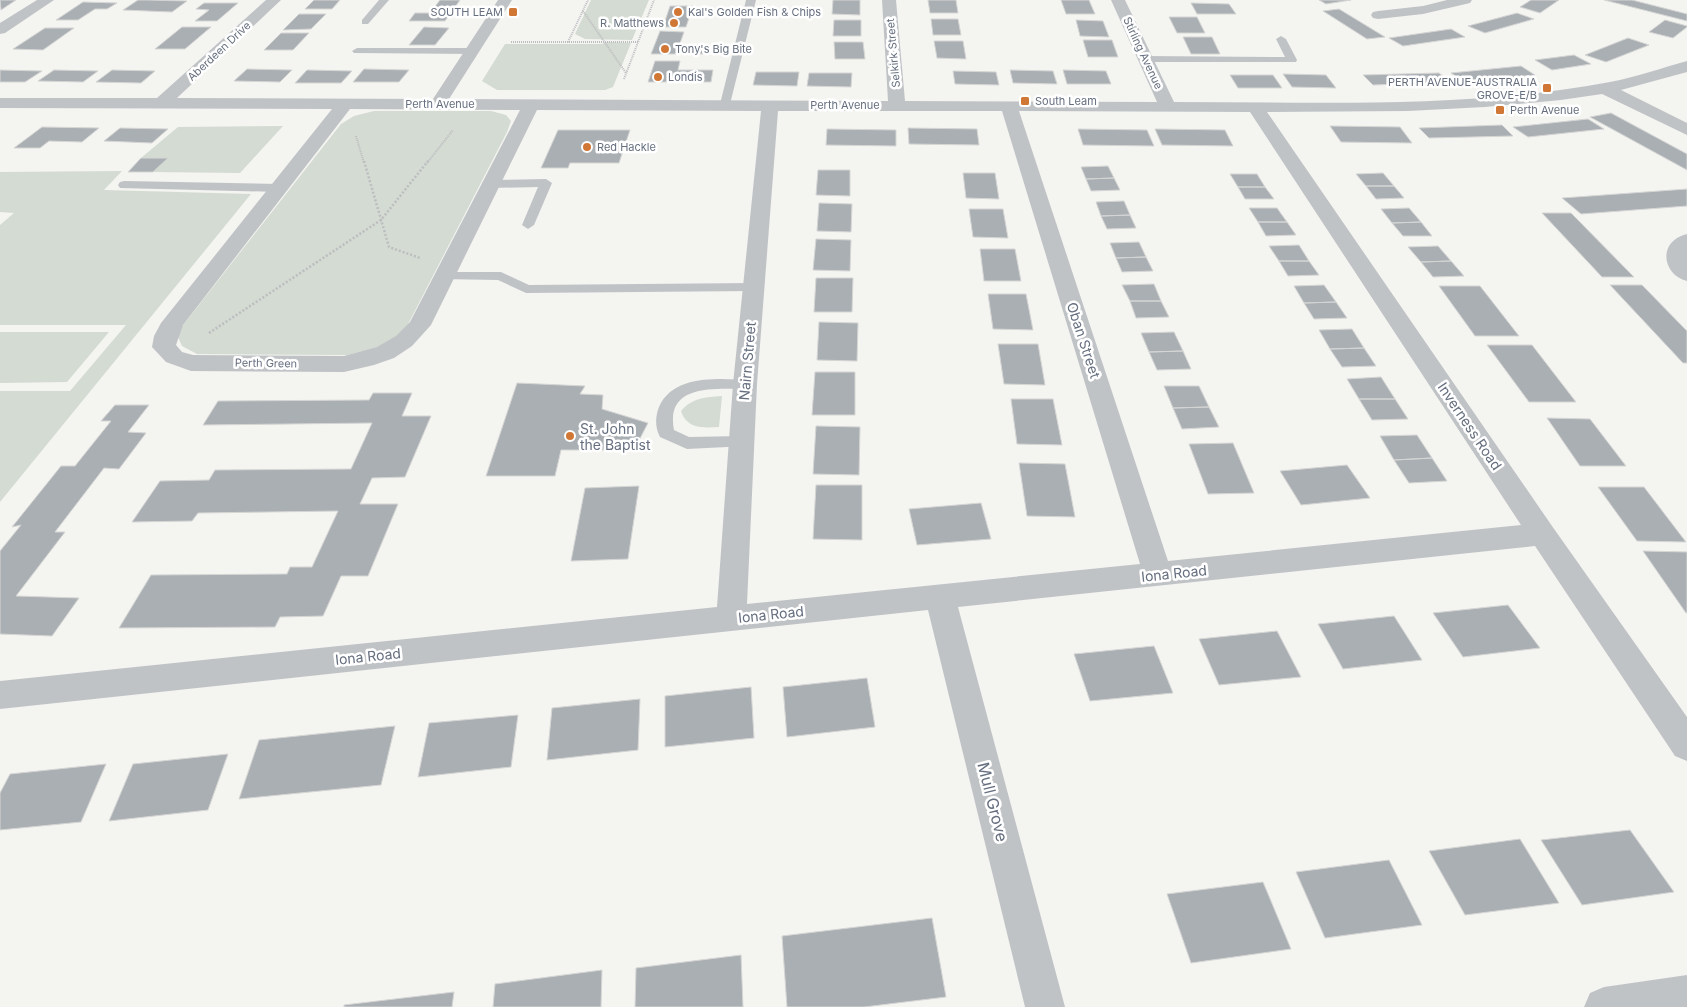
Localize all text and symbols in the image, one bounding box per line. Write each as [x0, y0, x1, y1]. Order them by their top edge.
place label: SOUTH LEAM [431, 5, 503, 19]
place label: Kal's Golden Fish & Chips [688, 5, 821, 19]
marker: SOUTH LEAM [507, 6, 519, 18]
marker: Kal's Golden Fish & Chips [672, 6, 684, 18]
street label: Stirling Avenue [1120, 15, 1166, 91]
place label: R. Matthews [600, 16, 664, 30]
marker: R. Matthews [668, 17, 680, 29]
street label: Selkirk Street [883, 17, 903, 88]
street label: Aberdeen Drive [185, 18, 253, 84]
place label: Tony's Big Bite [675, 42, 752, 56]
marker: Tony's Big Bite [659, 43, 671, 55]
place label: Londis [668, 70, 703, 84]
marker: Londis [652, 71, 664, 83]
place label: PERTH AVENUE-AUSTRALIA GROVE-E/B [1388, 75, 1537, 102]
marker: PERTH AVENUE-AUSTRALIA GROVE-E/B [1541, 82, 1553, 94]
place label: South Leam [1035, 94, 1097, 108]
marker: South Leam [1019, 95, 1031, 107]
street label: Perth Avenue [405, 97, 475, 111]
street label: Perth Avenue [810, 98, 880, 112]
place label: Perth Avenue [1510, 103, 1580, 117]
marker: Perth Avenue [1494, 104, 1506, 116]
place label: Red Hackle [597, 140, 656, 154]
marker: Red Hackle [581, 141, 593, 153]
street label: Oban Street [1064, 300, 1104, 381]
street label: Nairn Street [735, 320, 759, 401]
street label: Perth Green [235, 355, 297, 371]
street label: Inverness Road [1434, 379, 1506, 473]
place label: St. John the Baptist [580, 420, 651, 453]
marker: St. John the Baptist [564, 430, 576, 442]
street label: Iona Road [1140, 561, 1208, 585]
street label: Iona Road [737, 602, 805, 626]
street label: Iona Road [334, 644, 402, 668]
street label: Mull Grove [973, 760, 1013, 844]

